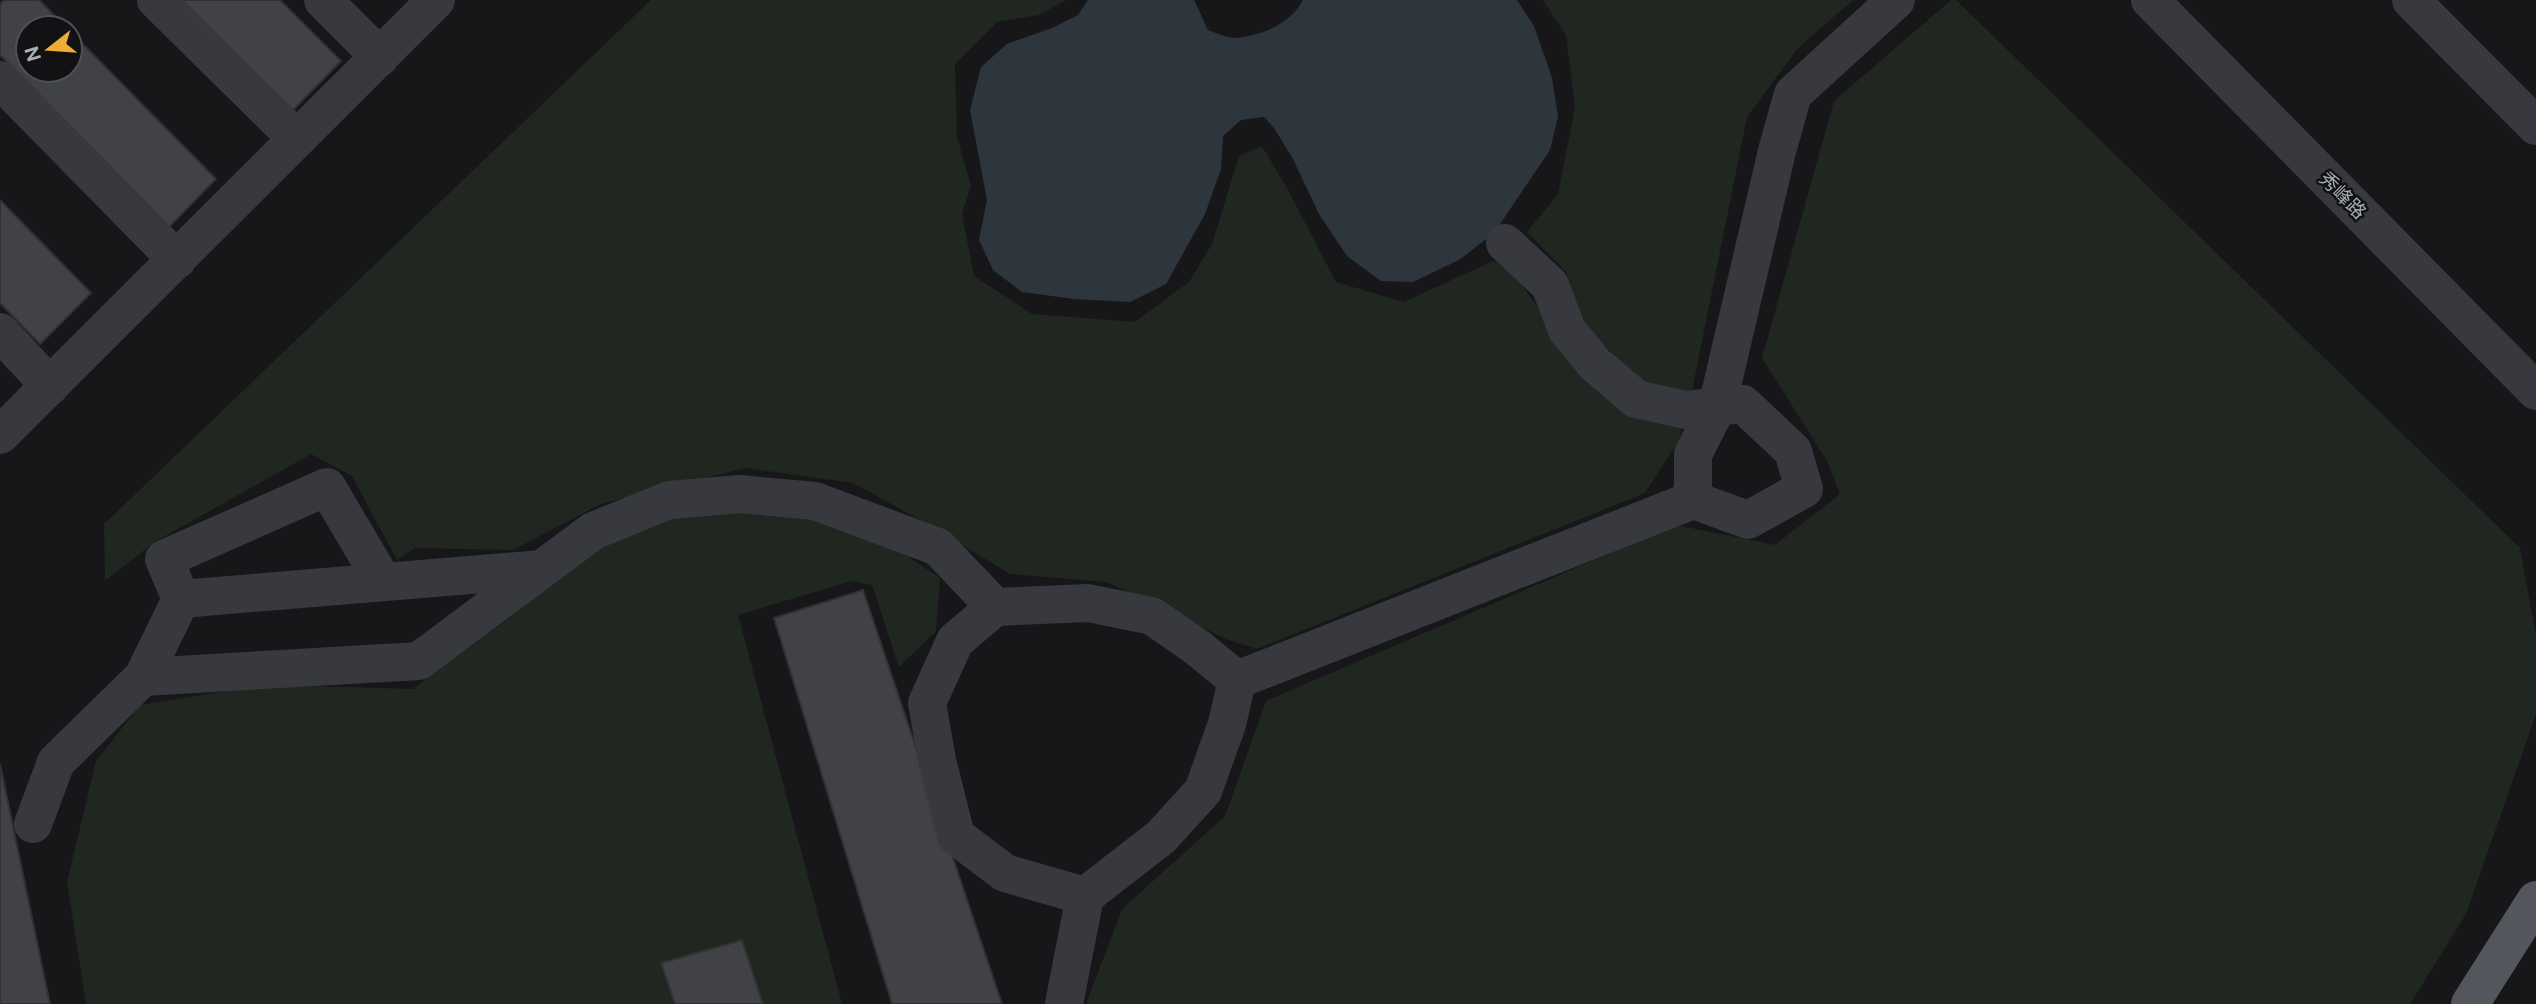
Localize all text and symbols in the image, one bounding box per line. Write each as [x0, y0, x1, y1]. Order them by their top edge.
north arrow [14, 14, 84, 84]
text: N [20, 44, 45, 64]
street label: 秀峰路 [2315, 167, 2371, 223]

